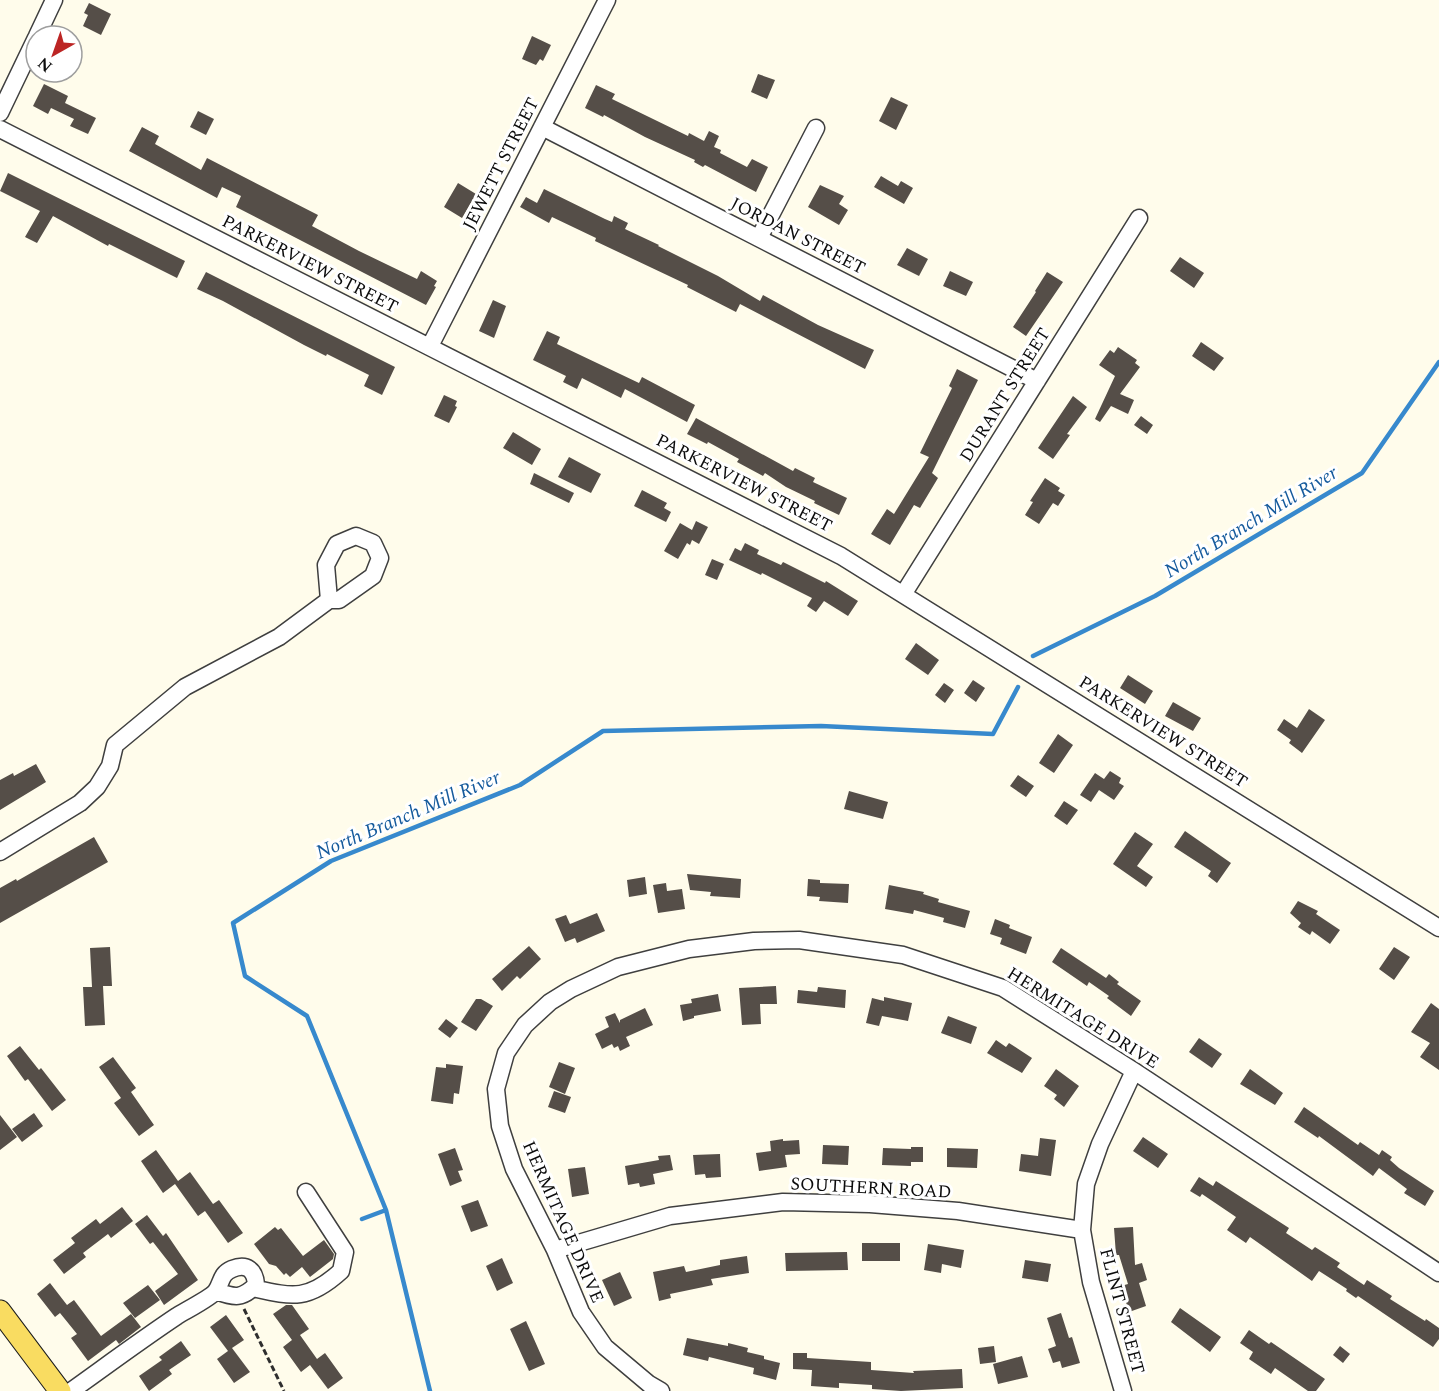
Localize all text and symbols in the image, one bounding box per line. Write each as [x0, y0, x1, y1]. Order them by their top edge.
north arrow [24, 24, 84, 84]
text: N [32, 51, 58, 78]
street label: JEWETT STREET [456, 93, 546, 235]
street label: JORDAN STREET [726, 190, 870, 282]
street label: PARKERVIEW STREET [217, 208, 403, 320]
street label: DURANT STREET [953, 323, 1057, 467]
street label: PARKERVIEW STREET [651, 427, 837, 539]
water label: North Branch Mill River [1158, 458, 1345, 586]
street label: PARKERVIEW STREET [1073, 669, 1253, 795]
water label: North Branch Mill River [311, 762, 506, 867]
street label: HERMITAGE DRIVE [1002, 960, 1164, 1076]
street label: HERMITAGE DRIVE [515, 1137, 611, 1307]
street label: SOUTHERN ROAD [790, 1170, 952, 1206]
street label: FLINT STREET [1092, 1245, 1152, 1377]

